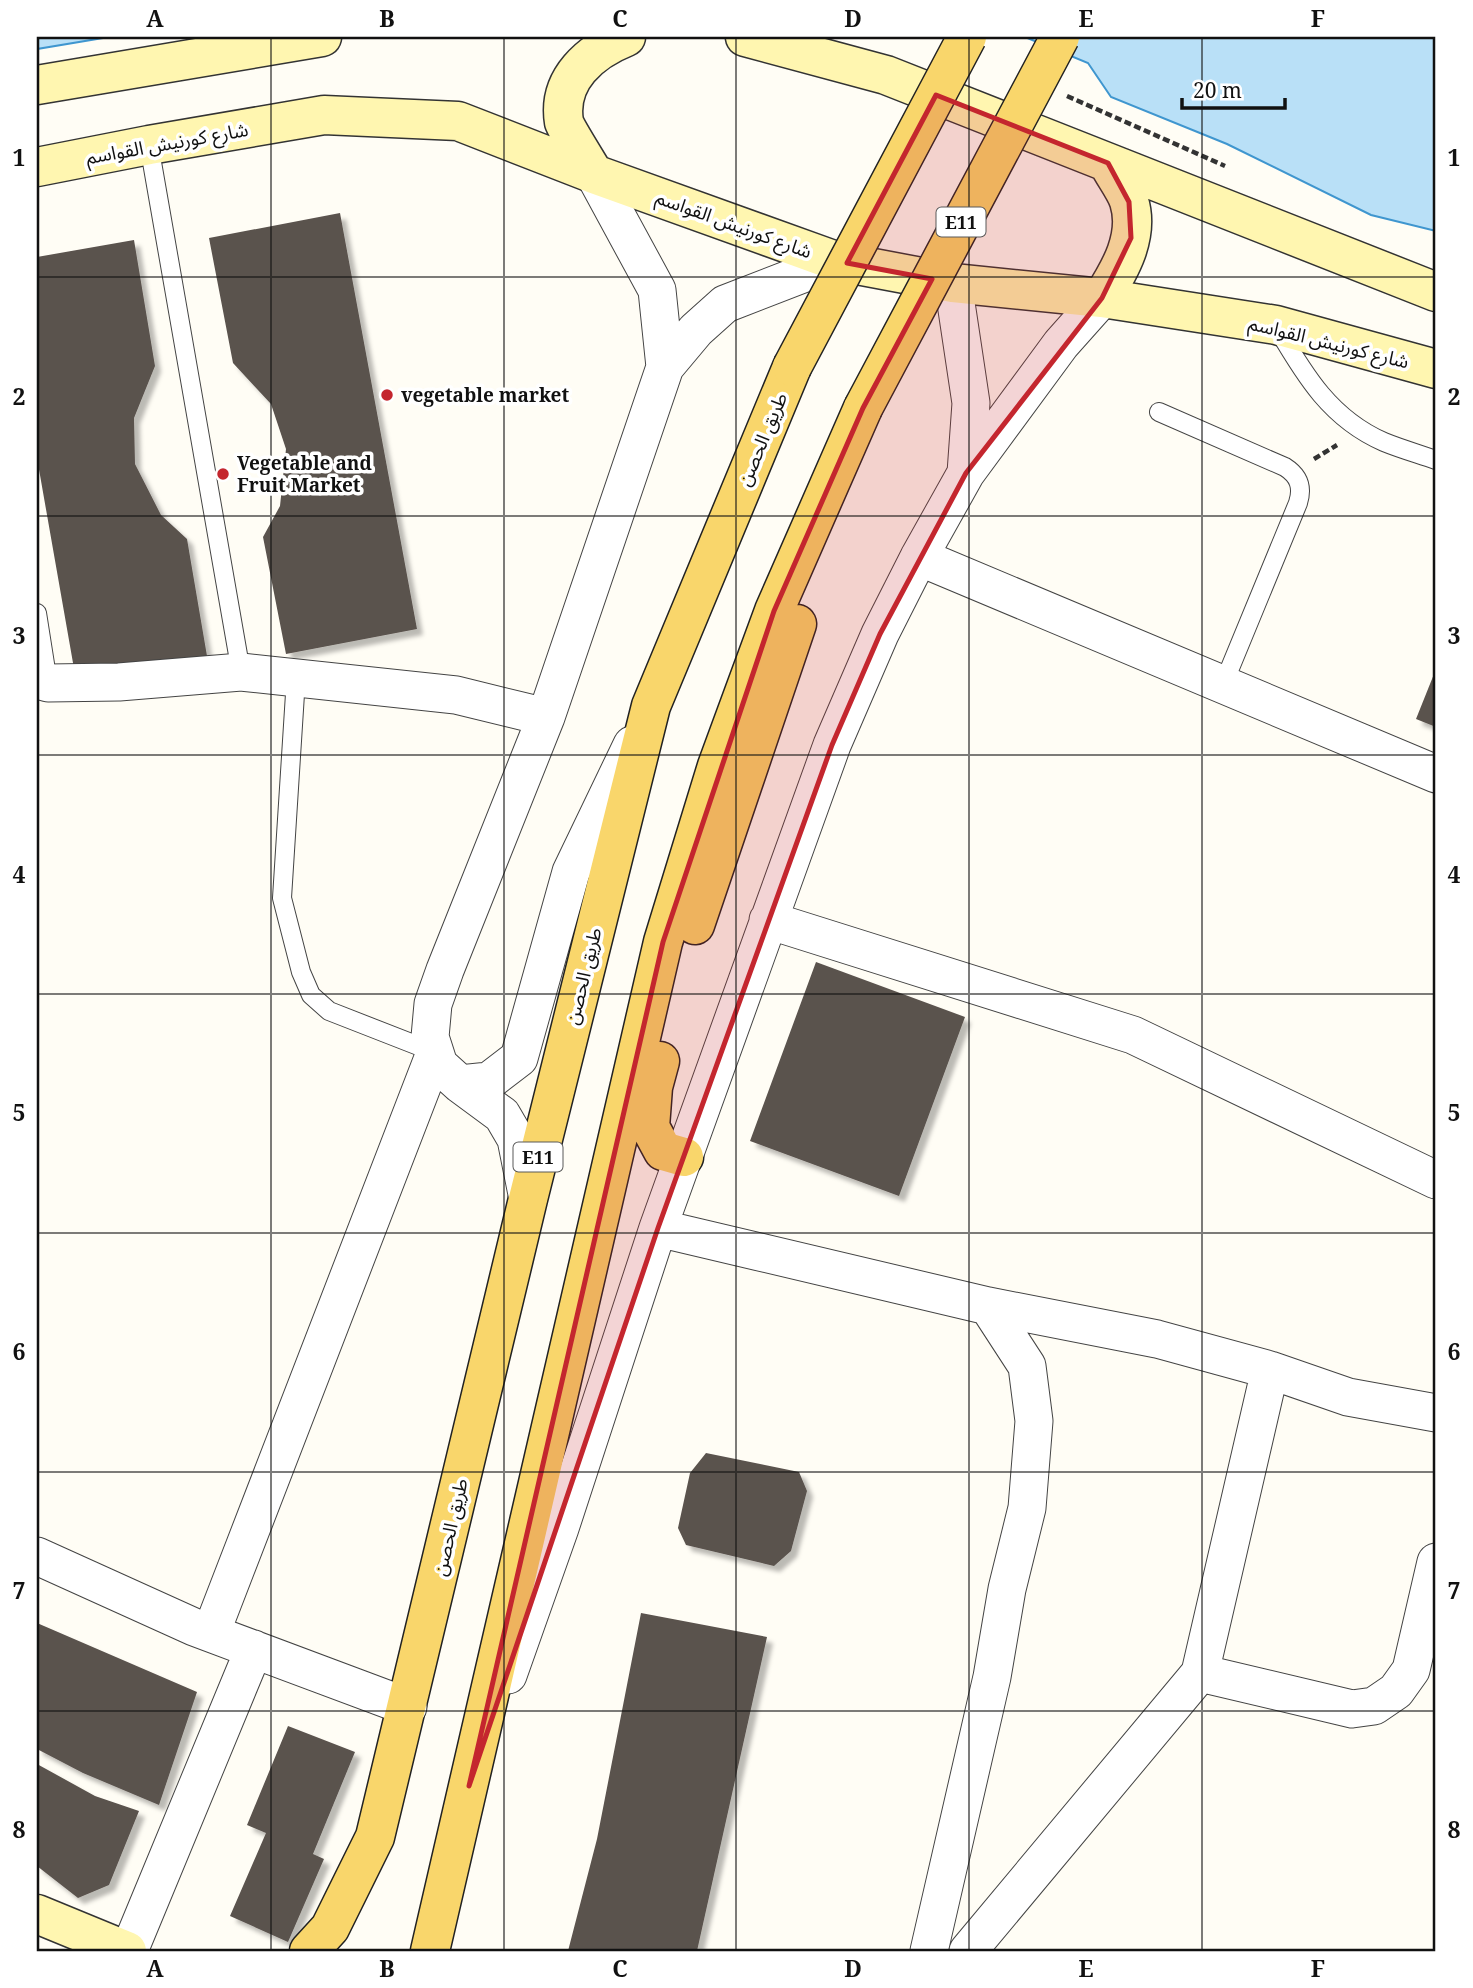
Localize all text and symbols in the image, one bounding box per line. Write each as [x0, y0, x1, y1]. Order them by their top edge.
text: A [146, 2, 164, 34]
text: B [379, 2, 395, 34]
text: C [612, 2, 628, 34]
text: D [844, 2, 862, 34]
text: E [1078, 2, 1094, 34]
text: F [1311, 2, 1325, 34]
scale bar [1182, 66, 1286, 110]
text: 20 m [1193, 76, 1242, 104]
street label: شارع كورنيش القواسم [84, 116, 251, 172]
text: 1 [13, 141, 26, 173]
text: 1 [1448, 141, 1461, 173]
street label: شارع كورنيش القواسم [652, 184, 816, 266]
road number: E11 [936, 208, 986, 236]
street label: شارع كورنيش القواسم [1246, 310, 1412, 376]
text: 2 [13, 380, 26, 412]
text: 2 [1448, 380, 1461, 412]
place label: vegetable market [401, 382, 569, 408]
marker: vegetable market [379, 387, 395, 403]
street label: طريق الحصن [731, 388, 793, 490]
place label: Vegetable and Fruit Market [237, 450, 372, 498]
marker: Vegetable and Fruit Market [215, 466, 231, 482]
text: 3 [13, 619, 26, 651]
text: 3 [1448, 619, 1461, 651]
text: 4 [13, 858, 26, 890]
text: 4 [1448, 858, 1461, 890]
street label: طريق الحصن [558, 925, 608, 1027]
text: 5 [13, 1096, 26, 1128]
text: 5 [1448, 1096, 1461, 1128]
road number: E11 [514, 1142, 562, 1172]
text: 6 [13, 1335, 26, 1367]
text: 6 [1448, 1335, 1461, 1367]
street label: طريق الحصن [426, 1476, 474, 1578]
text: 7 [13, 1574, 26, 1606]
text: 7 [1448, 1574, 1461, 1606]
text: 8 [13, 1813, 26, 1845]
text: 8 [1448, 1813, 1461, 1845]
text: A [146, 1952, 164, 1984]
text: B [379, 1952, 395, 1984]
text: C [612, 1952, 628, 1984]
text: D [844, 1952, 862, 1984]
text: E [1078, 1952, 1094, 1984]
text: F [1311, 1952, 1325, 1984]

